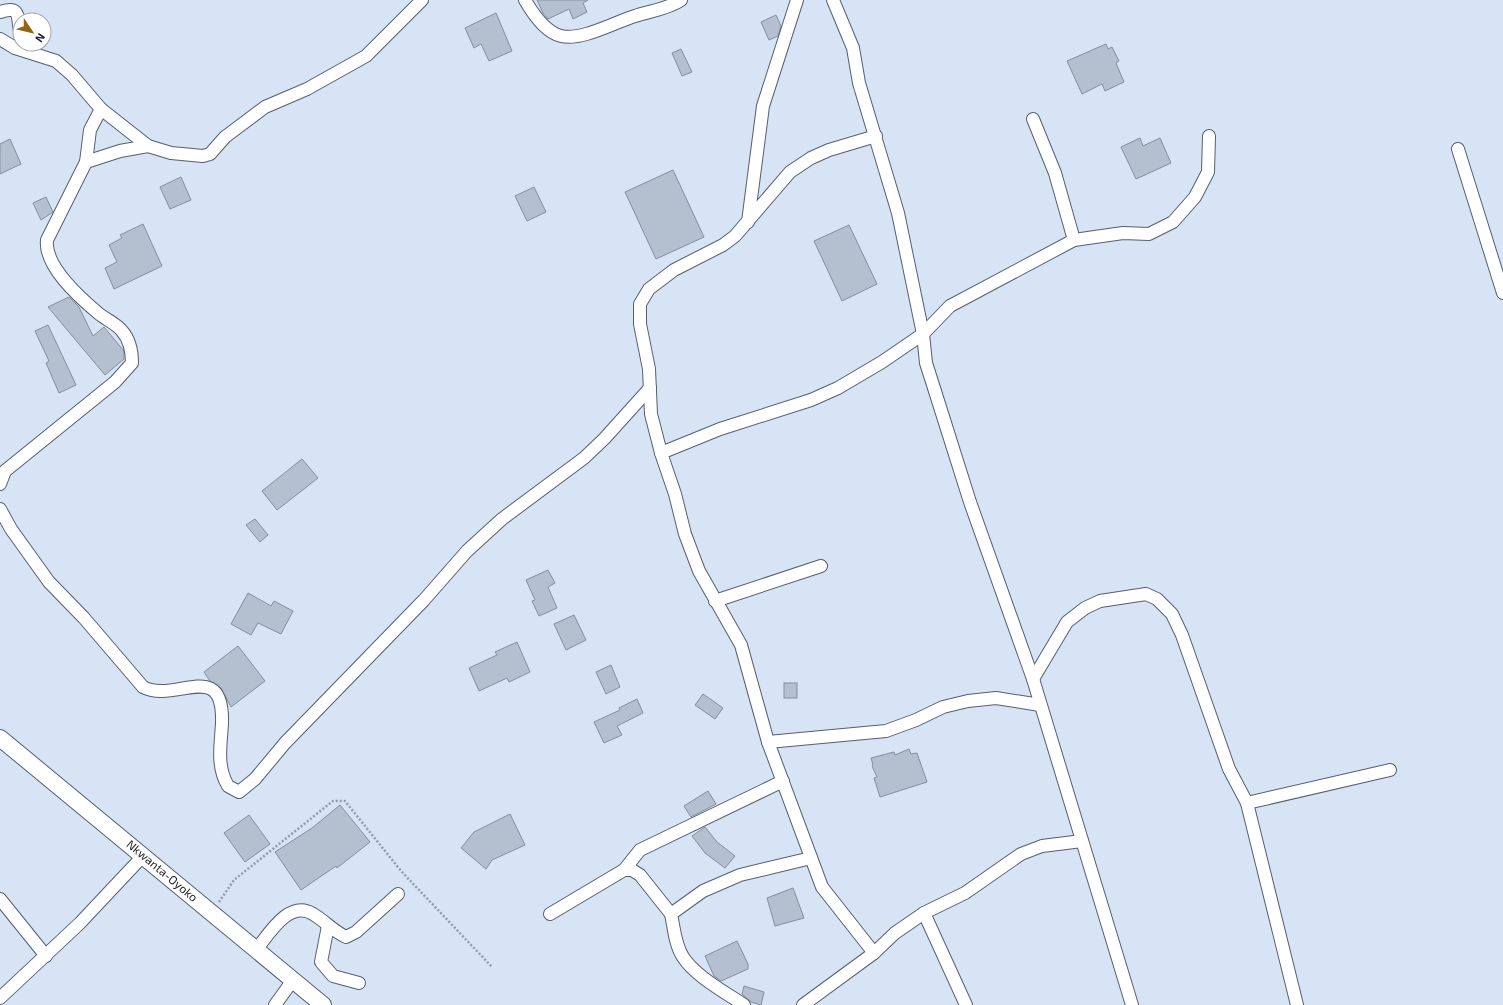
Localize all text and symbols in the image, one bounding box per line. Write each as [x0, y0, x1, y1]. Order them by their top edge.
north arrow [12, 12, 52, 52]
text: N [33, 31, 48, 45]
street label: Nkwanta-Oyoko [124, 836, 201, 904]

